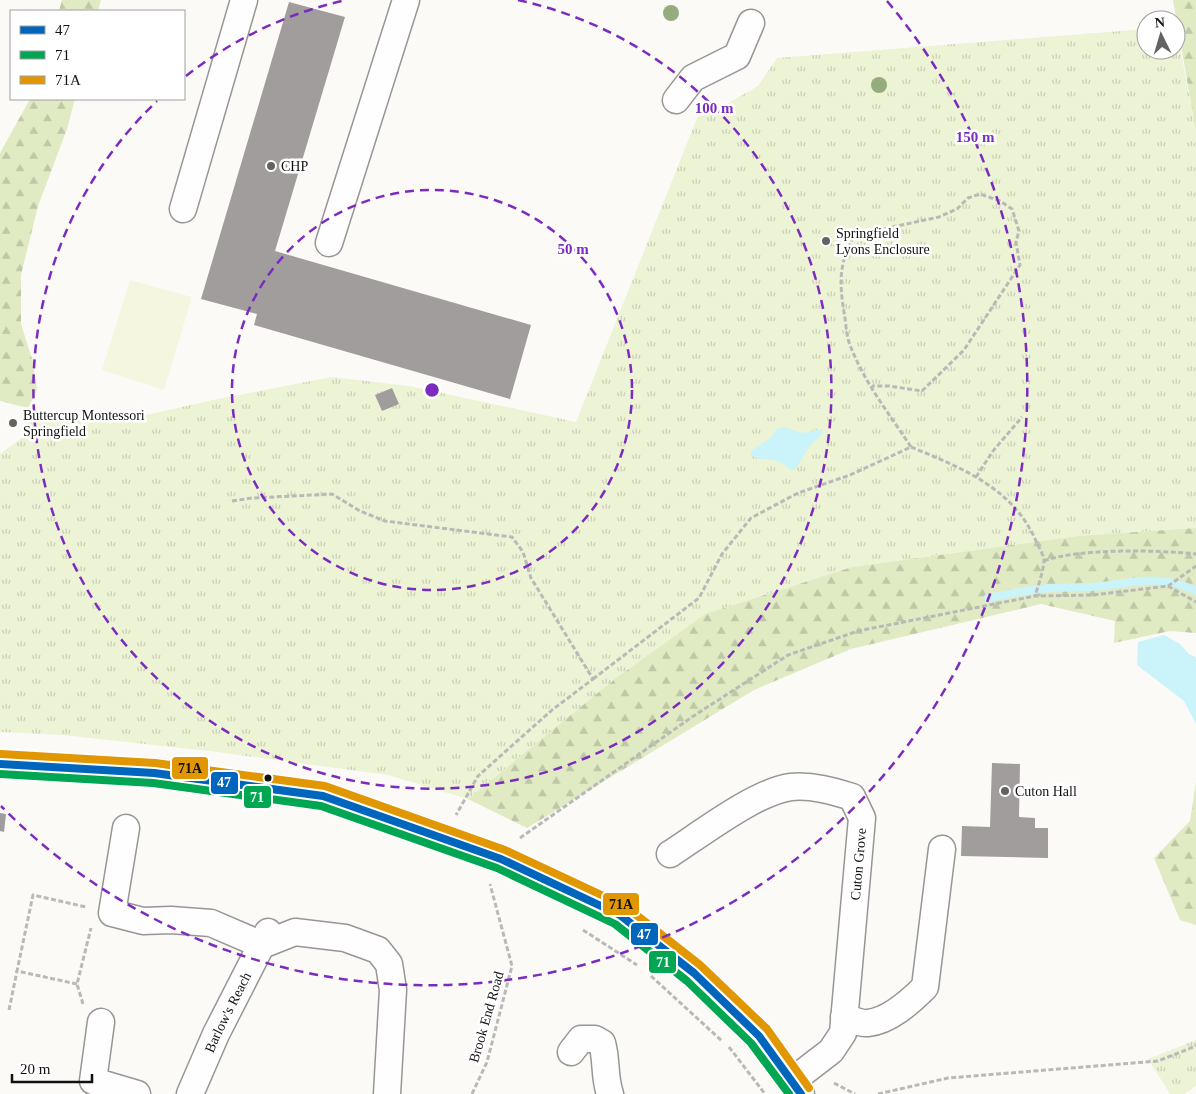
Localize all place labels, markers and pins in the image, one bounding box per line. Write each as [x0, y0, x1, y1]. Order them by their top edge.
place label: CHP [281, 159, 308, 174]
marker: CHP [265, 160, 277, 172]
place label: Springfield Lyons Enclosure [836, 226, 930, 257]
marker: Springfield Lyons Enclosure [820, 235, 832, 247]
centre of rings [423, 381, 441, 399]
place label: Buttercup Montessori Springfield [23, 408, 145, 439]
marker: Buttercup Montessori Springfield [7, 417, 19, 429]
unlabelled marker [263, 773, 273, 783]
place label: Cuton Hall [1015, 784, 1077, 799]
marker: Cuton Hall [999, 785, 1011, 797]

